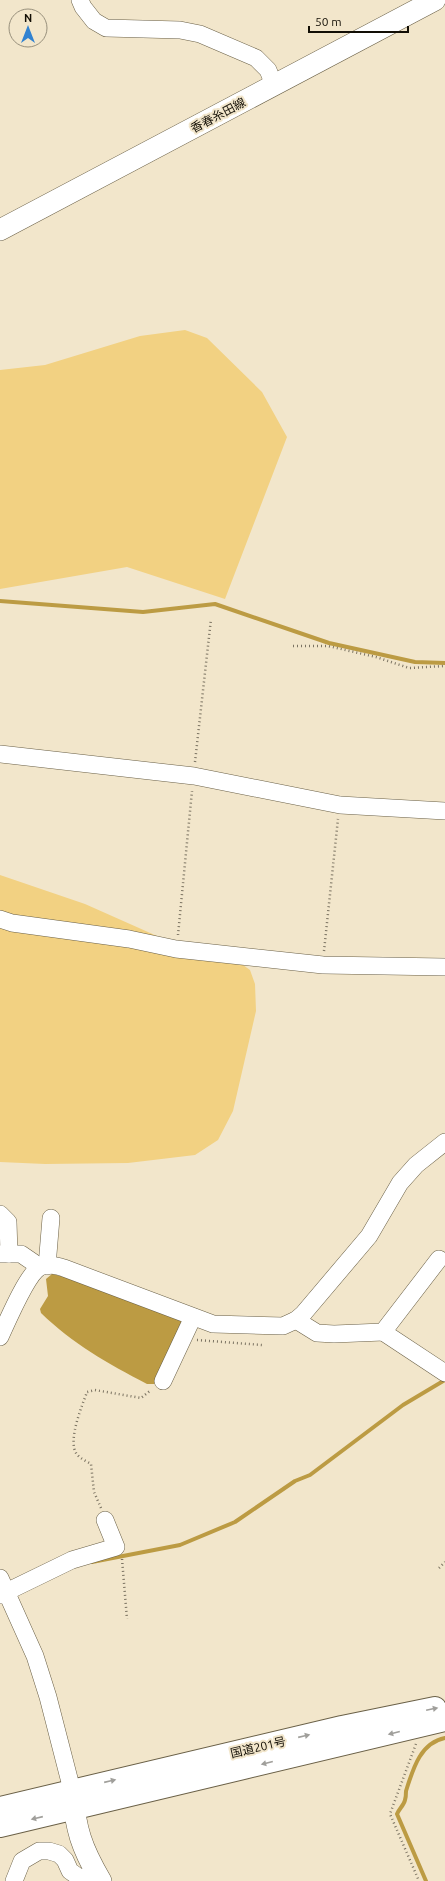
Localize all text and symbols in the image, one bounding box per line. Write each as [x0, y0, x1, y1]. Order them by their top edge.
north arrow [8, 8, 48, 48]
scale bar [309, 8, 408, 34]
text: N [24, 12, 32, 24]
text: 50 m [315, 15, 342, 28]
street label: 香春糸田線 [188, 95, 248, 135]
one-way arrow [425, 1705, 438, 1711]
one-way arrow [387, 1730, 400, 1736]
one-way arrow [298, 1732, 311, 1738]
street label: 国道201号 [229, 1734, 287, 1760]
one-way arrow [261, 1761, 273, 1767]
one-way arrow [104, 1778, 116, 1784]
one-way arrow [31, 1816, 43, 1822]

